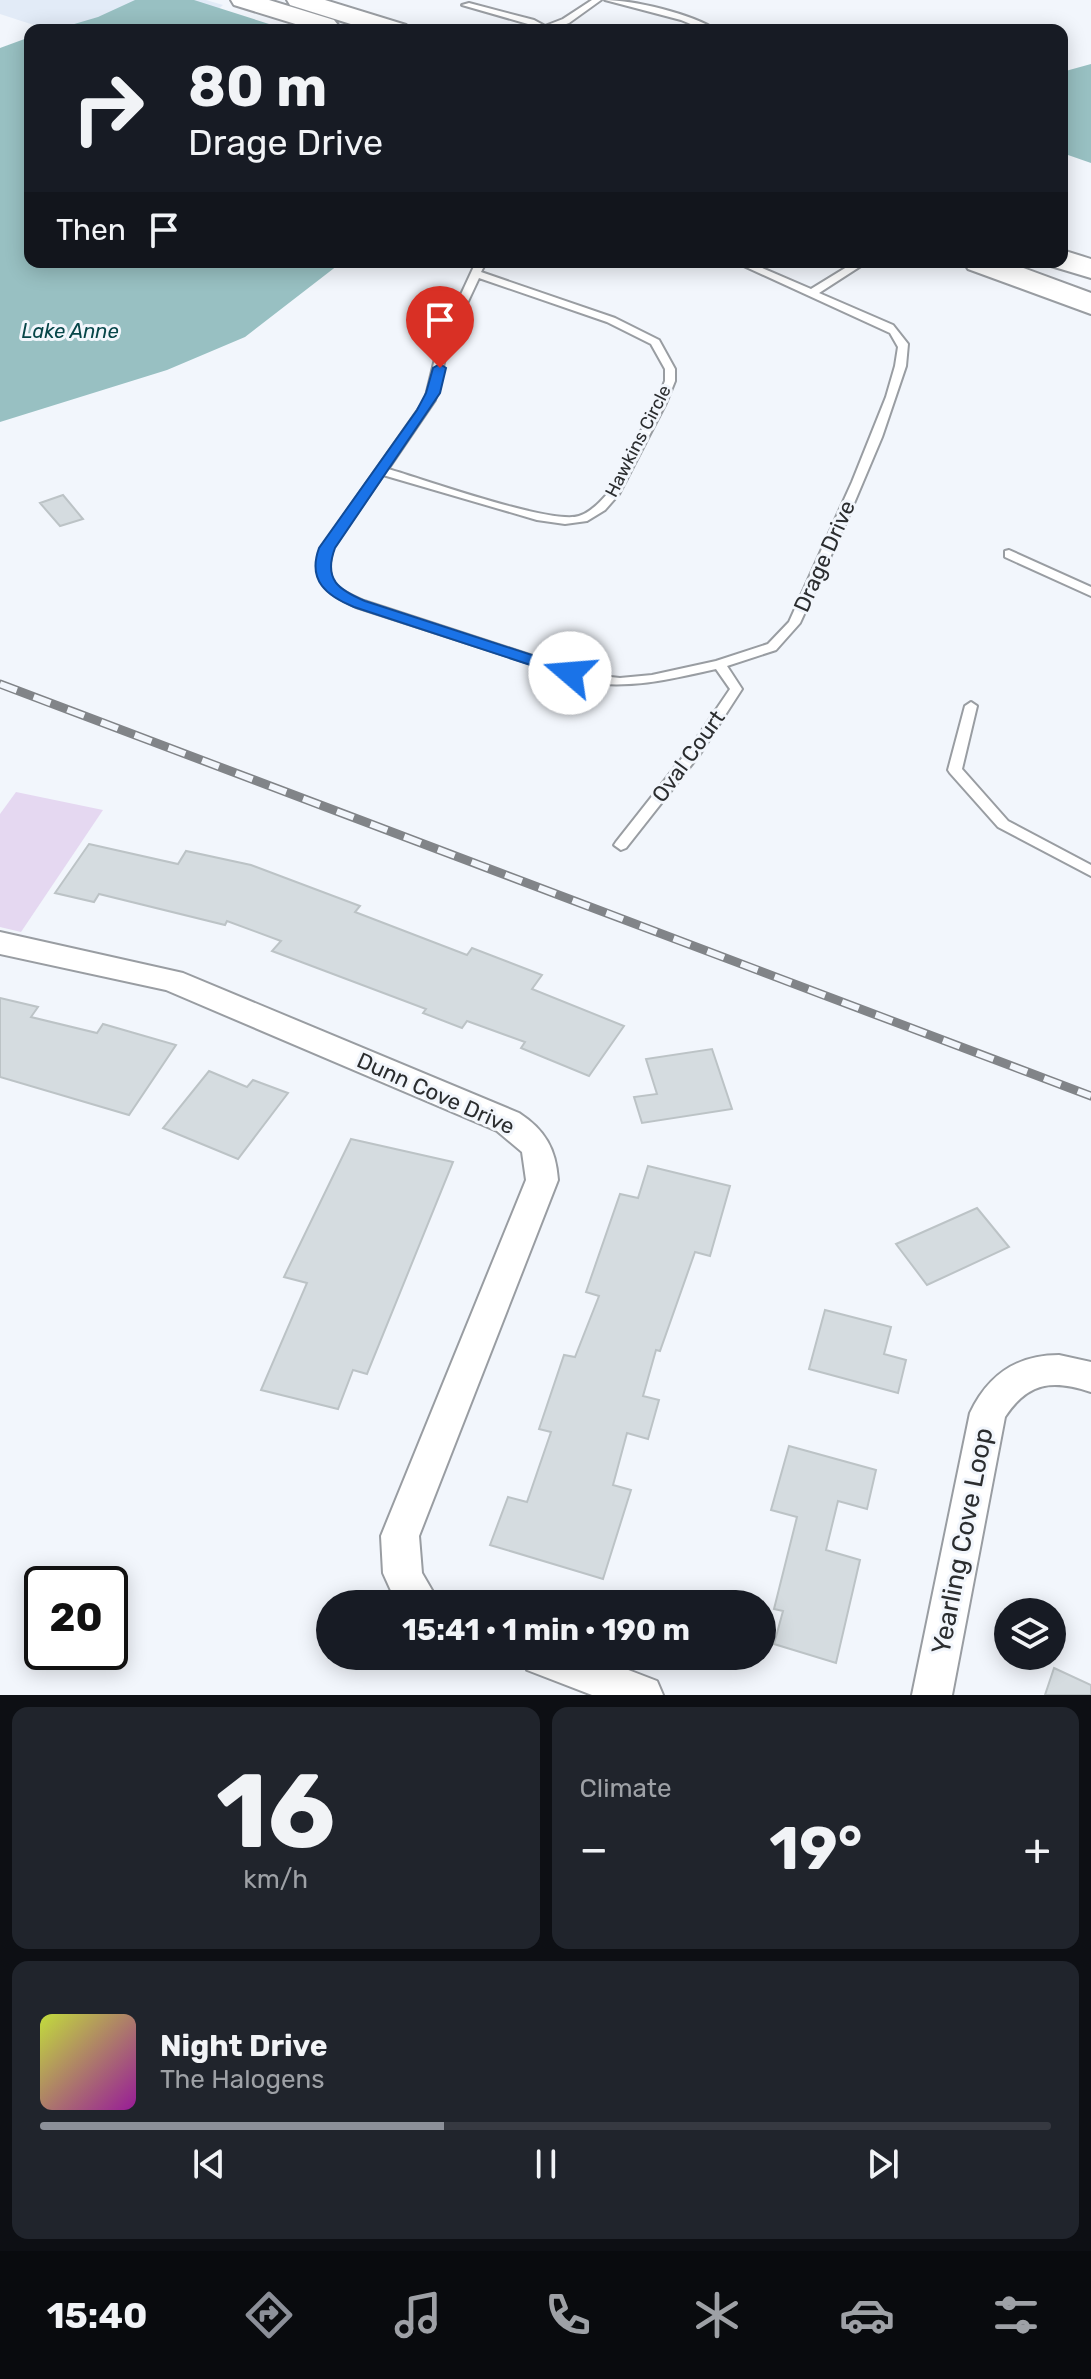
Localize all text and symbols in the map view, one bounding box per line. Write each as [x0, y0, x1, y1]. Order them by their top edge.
text: 80 m [188, 54, 327, 120]
icon: right [56, 56, 160, 160]
text: Drage Drive [188, 121, 383, 164]
icon: arrive [142, 208, 186, 252]
text: Then [56, 212, 126, 248]
pin [406, 286, 474, 368]
icon: arrive [418, 298, 462, 342]
water label: Lake Anne [21, 319, 119, 343]
street label: Hawkins Circle [600, 381, 676, 501]
street label: Drage Drive [788, 496, 861, 616]
position arrow [528, 631, 612, 715]
street label: Oval Court [646, 705, 731, 808]
street label: Dunn Cove Drive [353, 1047, 519, 1140]
street label: Yearling Cove Loop [925, 1425, 1000, 1657]
speed limit sign: 20 [24, 1566, 128, 1670]
map controls [994, 1598, 1066, 1670]
button: layers [994, 1598, 1066, 1670]
text: 15:41 · 1 min · 190 m [402, 1612, 690, 1648]
text: 16 [216, 1750, 335, 1873]
text: Climate [580, 1773, 672, 1804]
text: 19° [769, 1813, 862, 1884]
text: − [580, 1823, 608, 1875]
text: + [1024, 1823, 1051, 1875]
text: km/h [243, 1864, 308, 1895]
text: Night Drive [160, 2028, 328, 2064]
text: The Halogens [160, 2064, 325, 2095]
icon: previous [187, 2142, 231, 2186]
icon: pause [524, 2142, 568, 2186]
icon: next [861, 2142, 905, 2186]
icon: directions [241, 2287, 297, 2343]
icon: music [390, 2287, 446, 2343]
icon: phone [540, 2287, 596, 2343]
icon: climate [689, 2287, 745, 2343]
icon: car [839, 2287, 895, 2343]
icon: filters [988, 2287, 1044, 2343]
text: 15:40 [47, 2294, 147, 2337]

